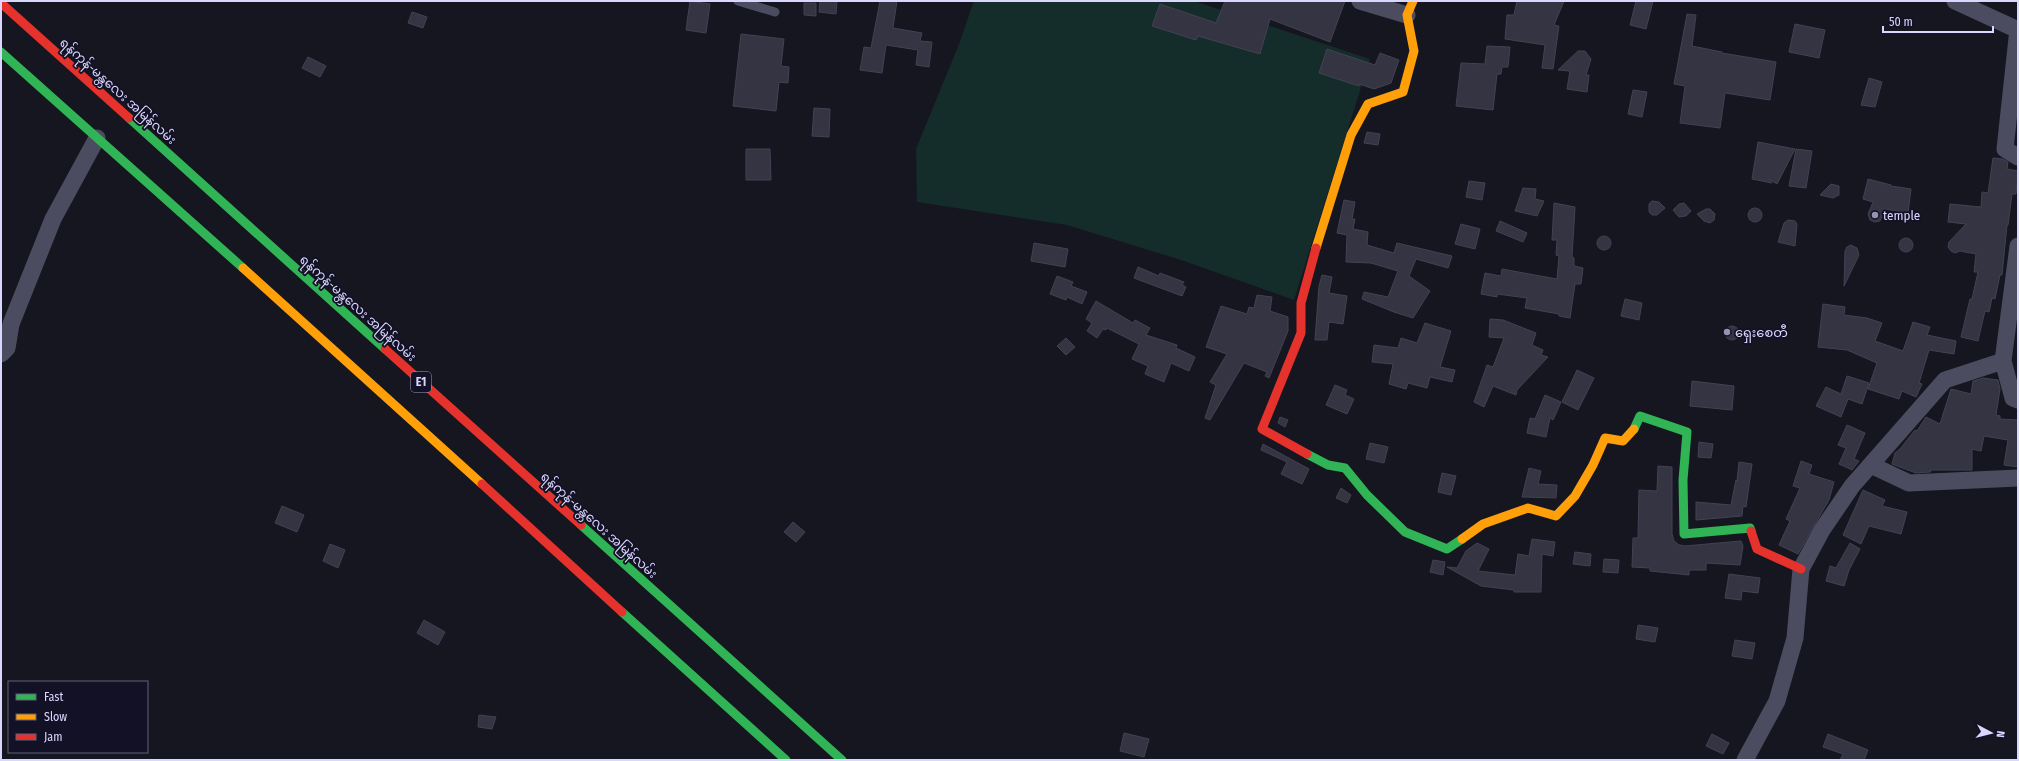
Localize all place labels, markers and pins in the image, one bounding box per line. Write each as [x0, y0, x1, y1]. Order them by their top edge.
place label: temple [1883, 208, 1920, 223]
marker: temple [1870, 210, 1880, 220]
place label: ရှေးစေတီ [1735, 324, 1788, 343]
marker: ရှေးစေတီ [1722, 327, 1732, 337]

